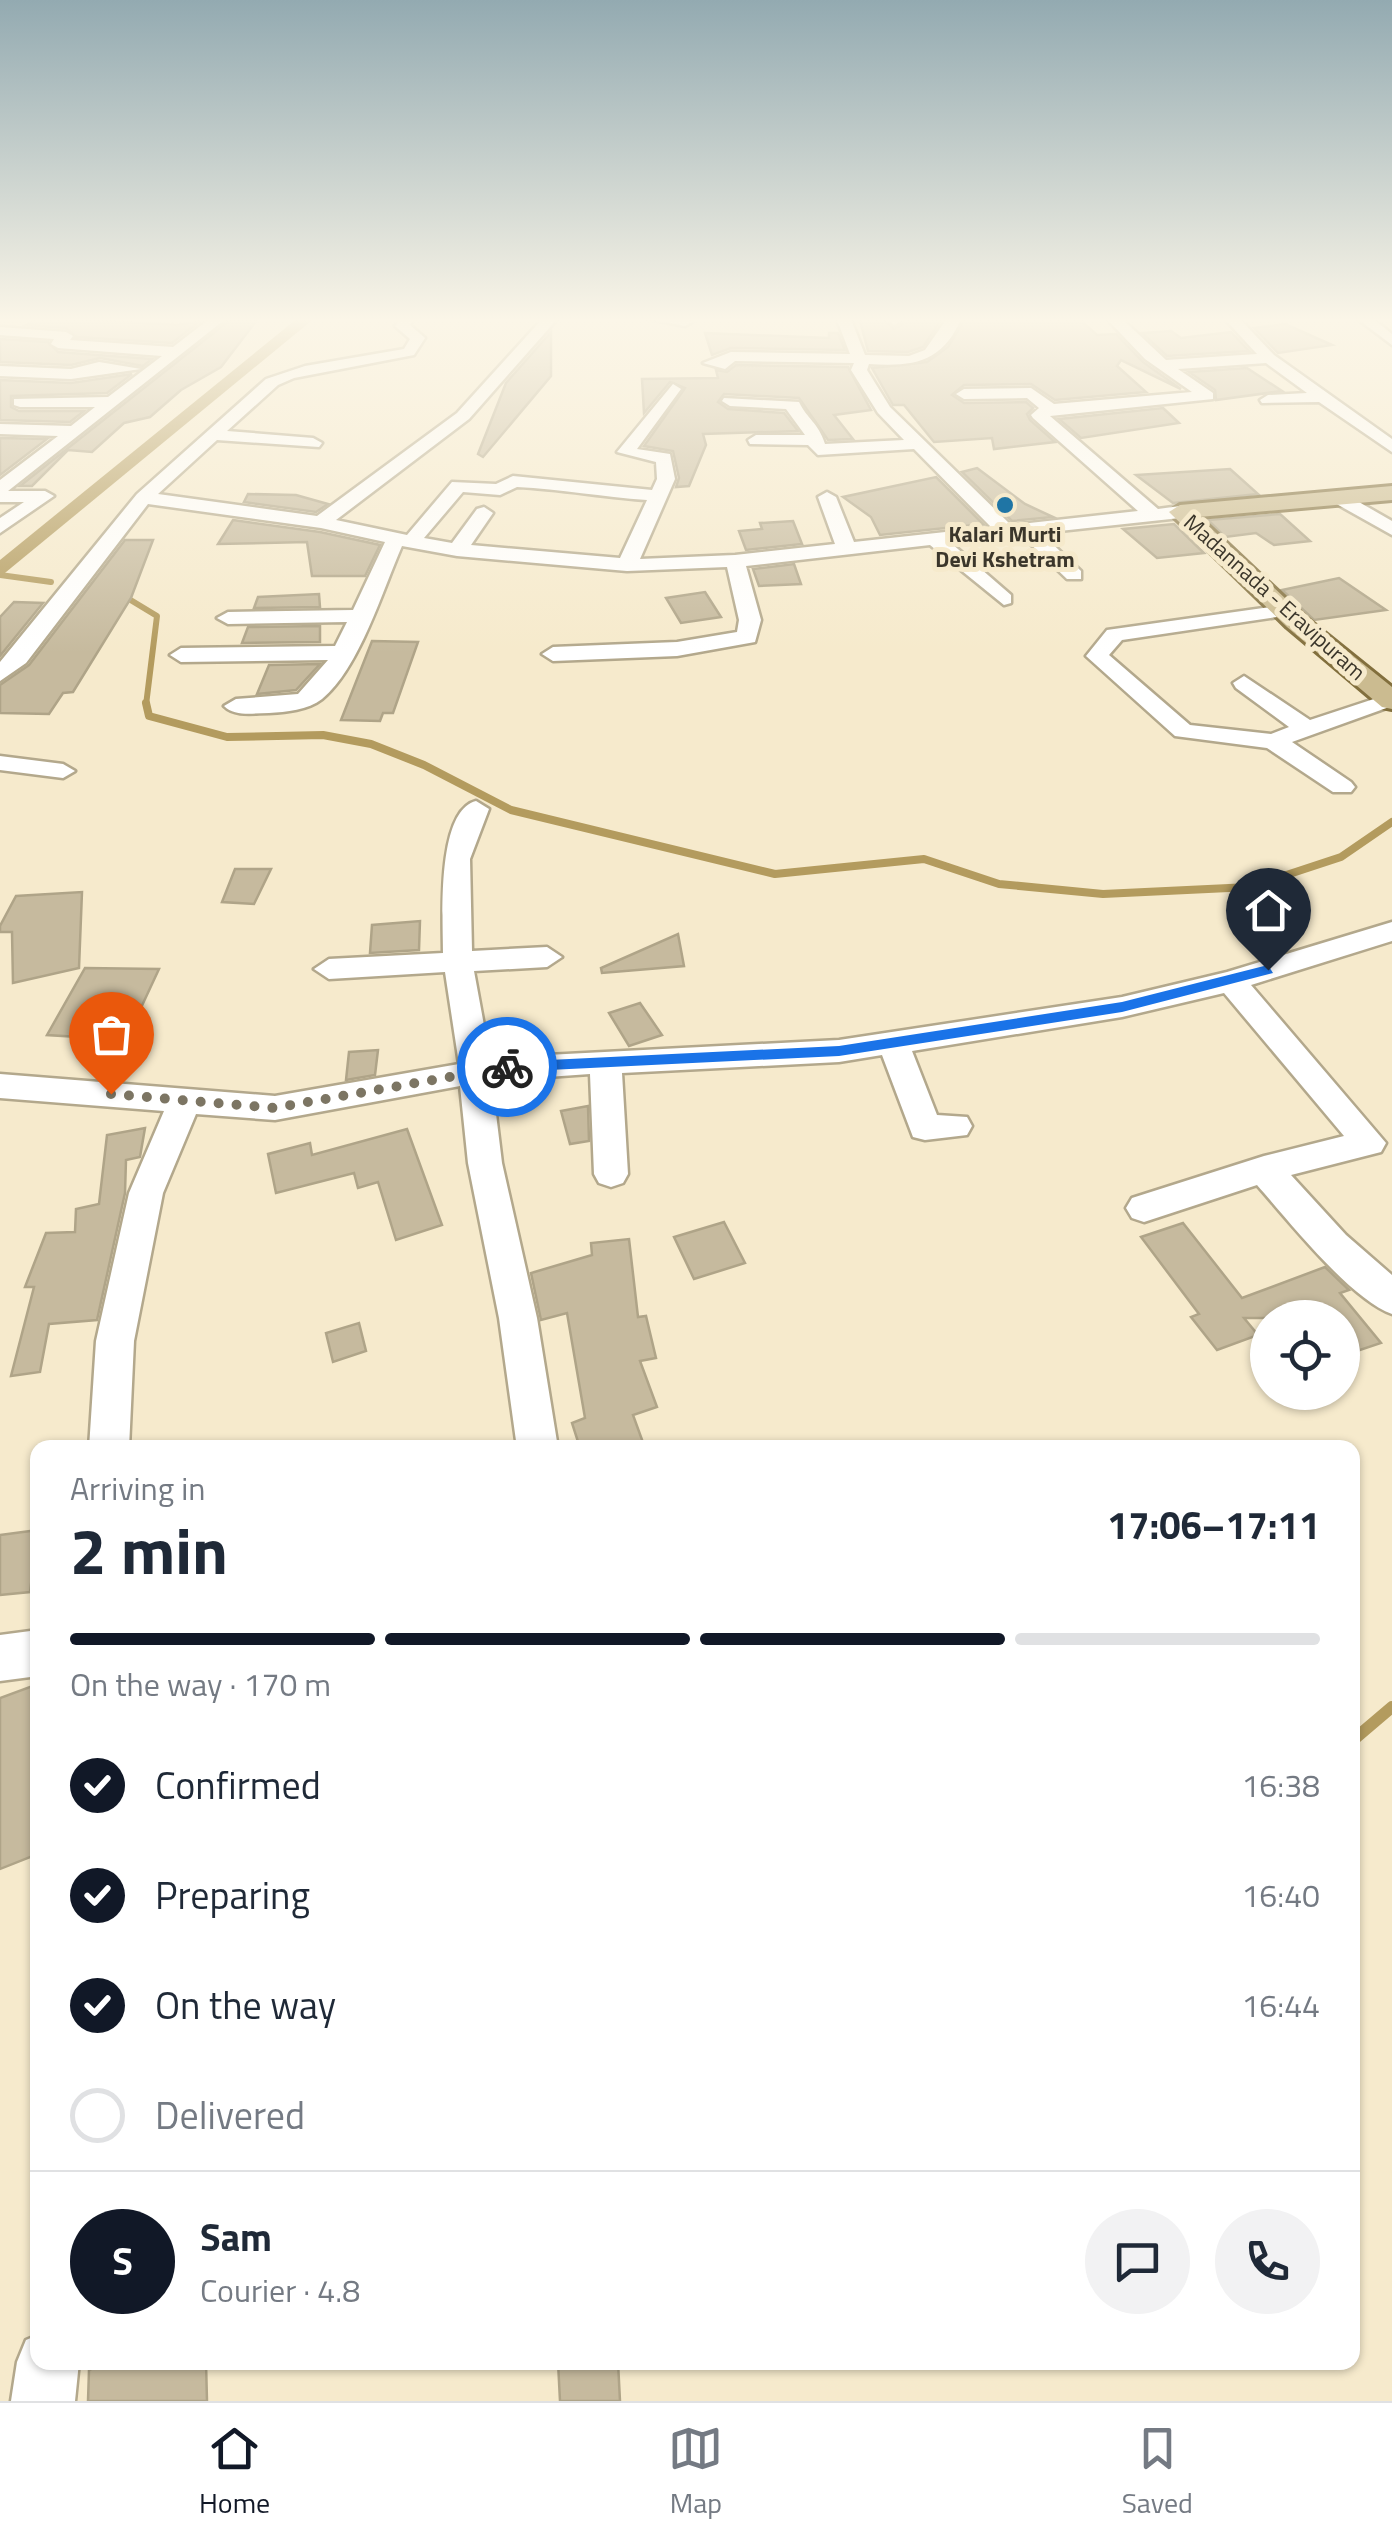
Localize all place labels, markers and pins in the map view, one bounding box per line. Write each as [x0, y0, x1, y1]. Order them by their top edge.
marker: Kalari Murti Devi Kshetram [994, 494, 1016, 516]
place label: Kalari Murti Devi Kshetram [935, 517, 1075, 576]
pin [1226, 868, 1311, 971]
pin [69, 992, 154, 1095]

